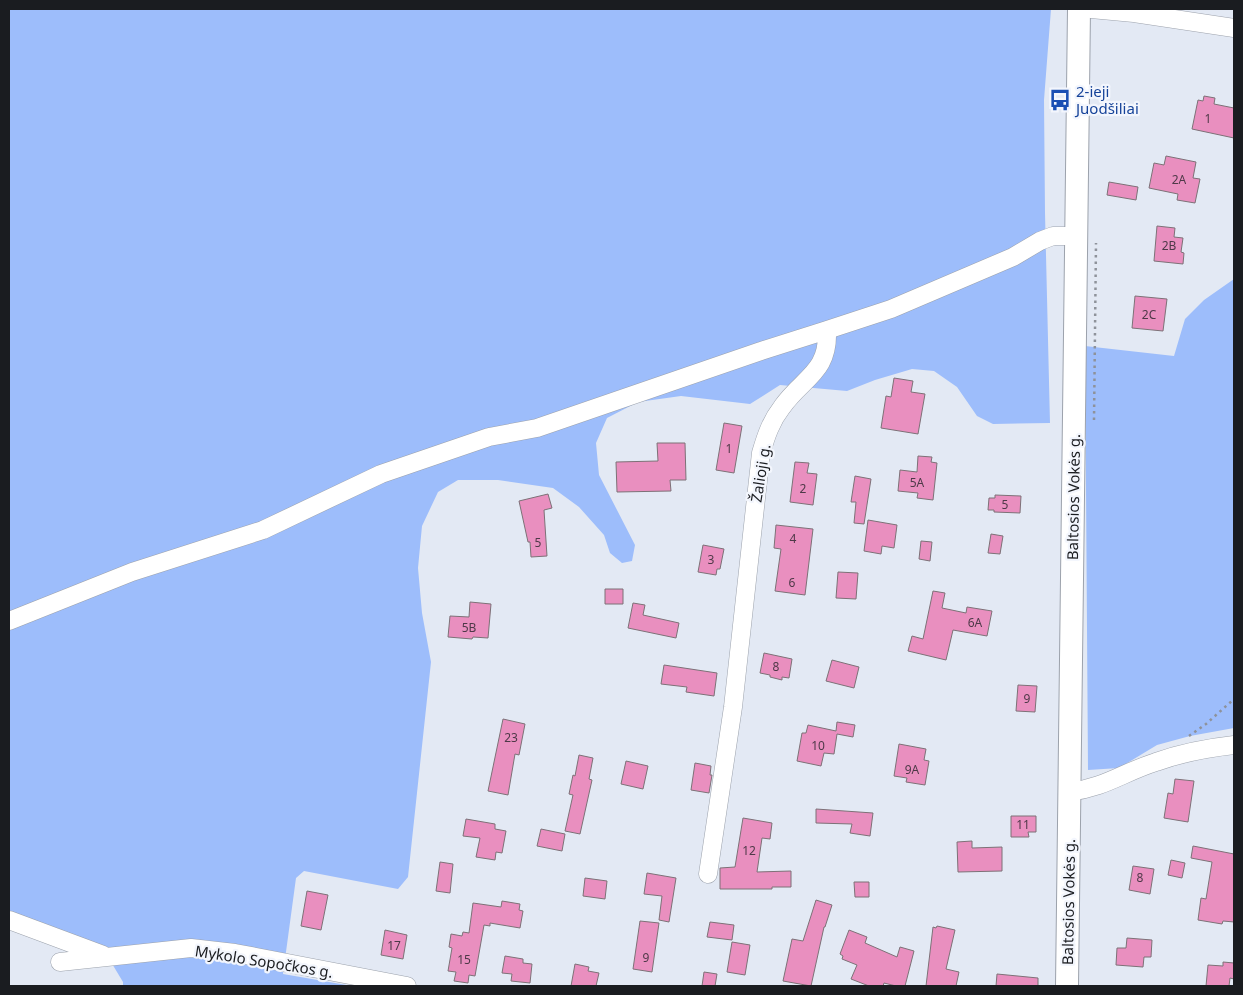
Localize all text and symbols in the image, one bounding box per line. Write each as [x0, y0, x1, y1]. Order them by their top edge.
place label: 2-ieji Juodšiliai [1074, 81, 1139, 118]
bus stop icon: 2-ieji Juodšiliai [1047, 87, 1073, 113]
house number: 1 [1205, 110, 1211, 127]
house number: 2A [1172, 171, 1187, 188]
house number: 2B [1162, 237, 1177, 254]
house number: 2C [1142, 306, 1157, 323]
street label: Baltosios Vokės g. [1062, 434, 1084, 560]
house number: 1 [726, 440, 732, 457]
street label: Žalioji g. [746, 442, 774, 504]
house number: 5A [910, 474, 925, 491]
house number: 2 [800, 480, 807, 497]
house number: 5 [1002, 496, 1009, 513]
house number: 4 [790, 530, 797, 547]
house number: 5 [535, 534, 542, 551]
house number: 3 [708, 551, 715, 568]
house number: 6 [789, 574, 796, 591]
house number: 6A [968, 614, 983, 631]
house number: 5B [462, 619, 477, 636]
house number: 8 [773, 658, 780, 675]
house number: 9 [1024, 690, 1031, 707]
house number: 23 [504, 729, 518, 746]
house number: 10 [811, 737, 825, 754]
house number: 9A [905, 761, 920, 778]
house number: 11 [1016, 816, 1030, 833]
street label: Baltosios Vokės g. [1057, 839, 1079, 965]
house number: 12 [742, 842, 756, 859]
house number: 8 [1137, 869, 1144, 886]
house number: 17 [387, 937, 401, 954]
street label: Mykolo Sopočkos g. [194, 940, 334, 982]
house number: 9 [643, 949, 650, 966]
house number: 15 [457, 951, 471, 968]

